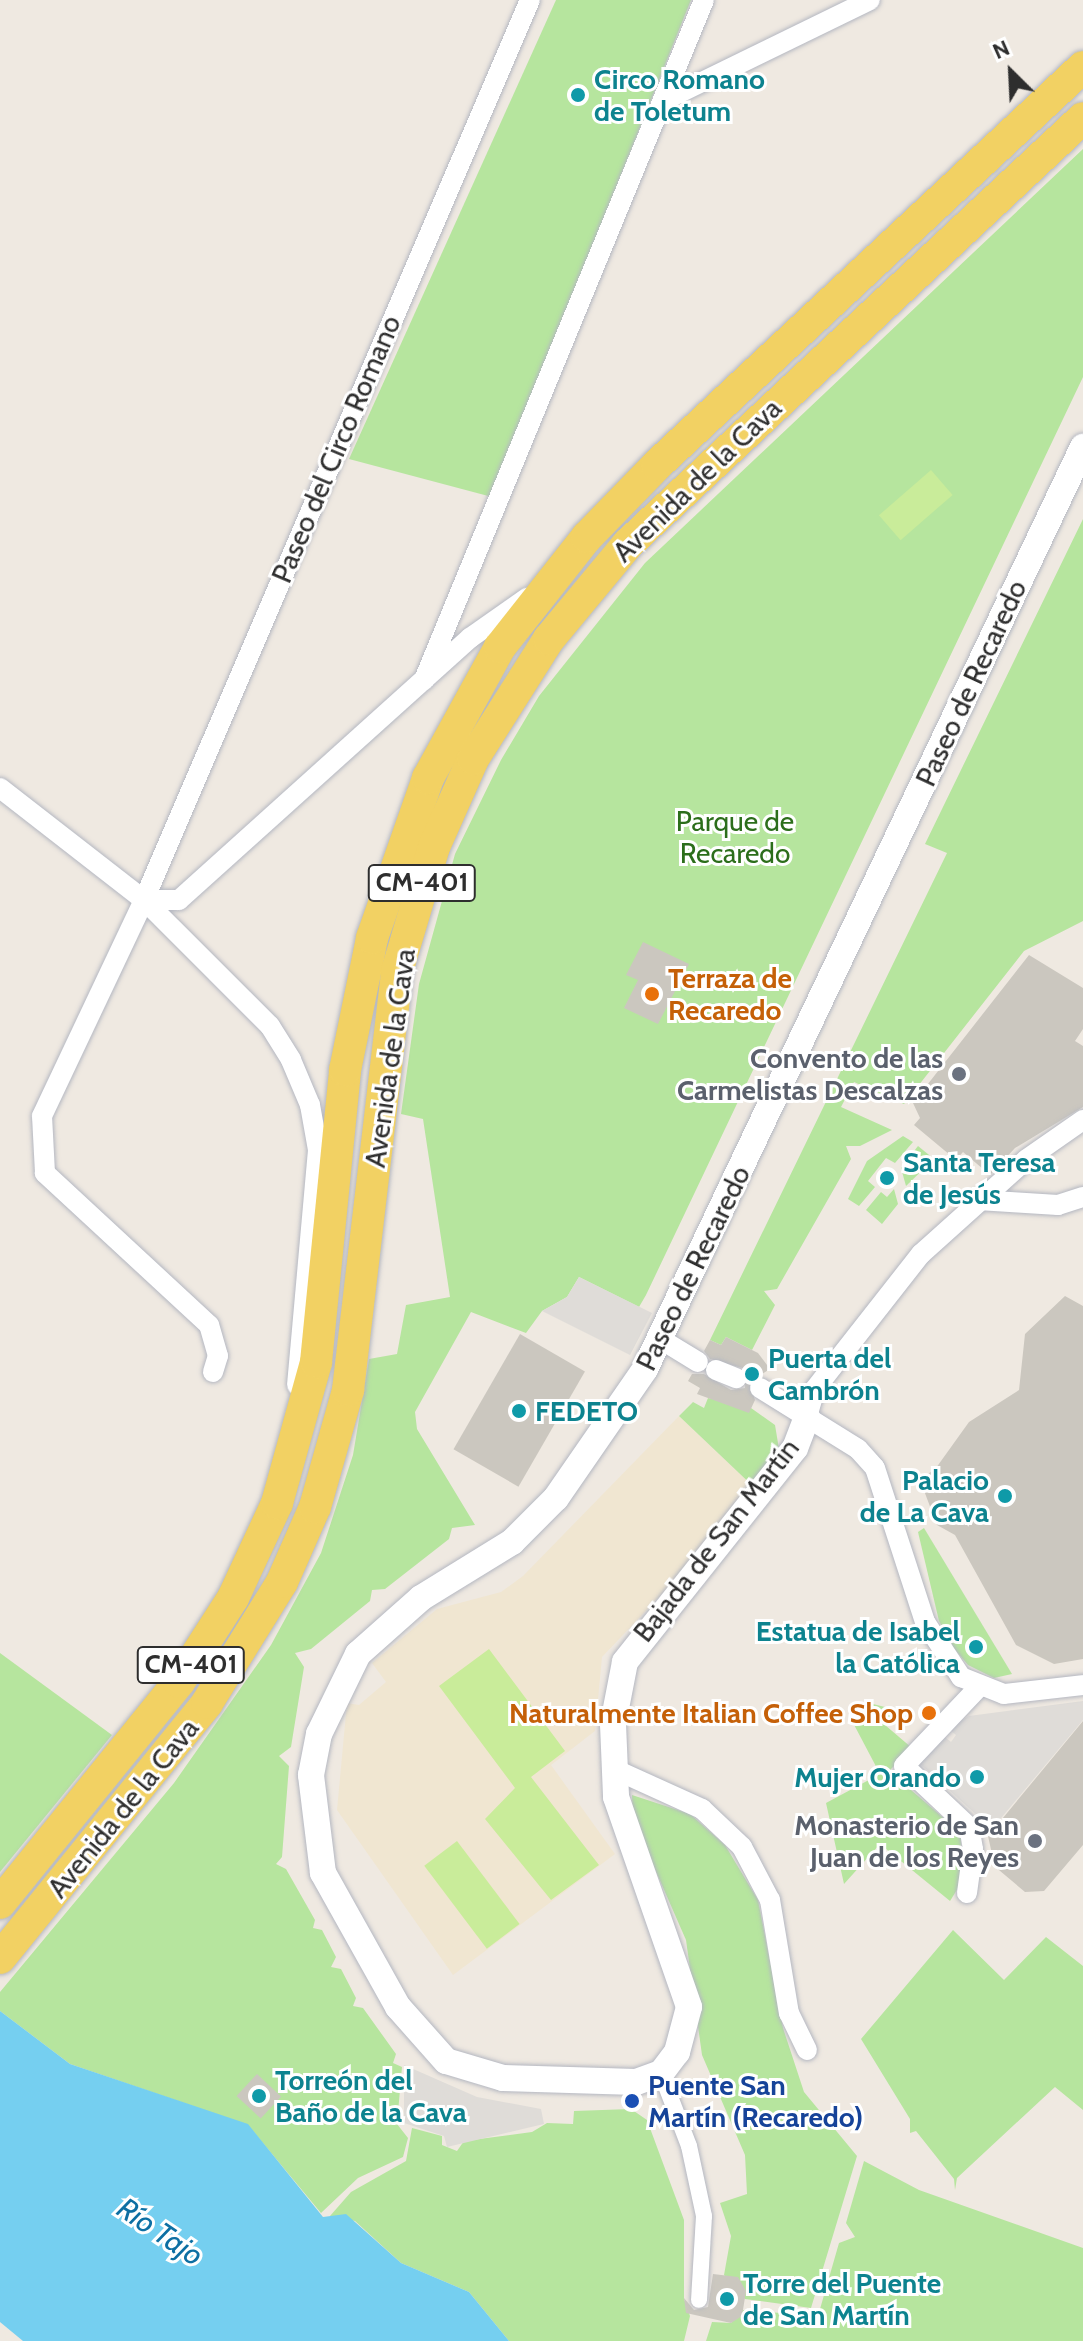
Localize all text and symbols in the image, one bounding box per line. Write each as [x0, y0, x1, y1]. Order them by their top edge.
north arrow [971, 32, 1051, 112]
text: N [988, 34, 1014, 65]
place label: Circo Romano de Toletum [594, 62, 765, 128]
marker: Circo Romano de Toletum [569, 86, 587, 104]
street label: Paseo del Circo Romano [264, 310, 408, 588]
street label: Avenida de la Cava [606, 391, 788, 569]
street label: Paseo de Recaredo [909, 575, 1033, 791]
park label: Parque de Recaredo [676, 804, 794, 870]
road number: CM-401 [366, 861, 478, 905]
street label: Avenida de la Cava [358, 946, 422, 1170]
place label: Terraza de Recaredo [668, 961, 792, 1027]
marker: Terraza de Recaredo [643, 985, 661, 1003]
place label: Convento de las Carmelistas Descalzas [677, 1041, 943, 1107]
marker: Convento de las Carmelistas Descalzas [950, 1065, 968, 1083]
place label: Santa Teresa de Jesús [903, 1145, 1055, 1211]
street label: Paseo de Recaredo [629, 1160, 757, 1376]
marker: Santa Teresa de Jesús [878, 1169, 896, 1187]
place label: Puerta del Cambrón [768, 1341, 891, 1407]
marker: Puerta del Cambrón [743, 1365, 761, 1383]
place label: FEDETO [535, 1394, 638, 1428]
marker: FEDETO [510, 1402, 528, 1420]
street label: Bajada de San Martín [626, 1432, 806, 1648]
place label: Palacio de La Cava [860, 1463, 989, 1529]
marker: Palacio de La Cava [996, 1487, 1014, 1505]
place label: Estatua de Isabel la Católica [756, 1614, 960, 1680]
marker: Estatua de Isabel la Católica [967, 1638, 985, 1656]
road number: CM-401 [135, 1643, 247, 1687]
place label: Naturalmente Italian Coffee Shop [509, 1696, 913, 1730]
marker: Naturalmente Italian Coffee Shop [920, 1704, 938, 1722]
street label: Avenida de la Cava [40, 1712, 206, 1904]
place label: Mujer Orando [794, 1760, 961, 1794]
marker: Mujer Orando [968, 1768, 986, 1786]
place label: Monasterio de San Juan de los Reyes [794, 1808, 1019, 1874]
marker: Monasterio de San Juan de los Reyes [1026, 1832, 1044, 1850]
place label: Torreón del Baño de la Cava [275, 2063, 467, 2129]
place label: Puente San Martín (Recaredo) [648, 2068, 863, 2134]
marker: Torreón del Baño de la Cava [250, 2087, 268, 2105]
marker: Puente San Martín (Recaredo) [623, 2092, 641, 2110]
water label: Río Tajo [110, 2190, 210, 2274]
place label: Torre del Puente de San Martín [743, 2266, 941, 2332]
marker: Torre del Puente de San Martín [718, 2290, 736, 2308]

